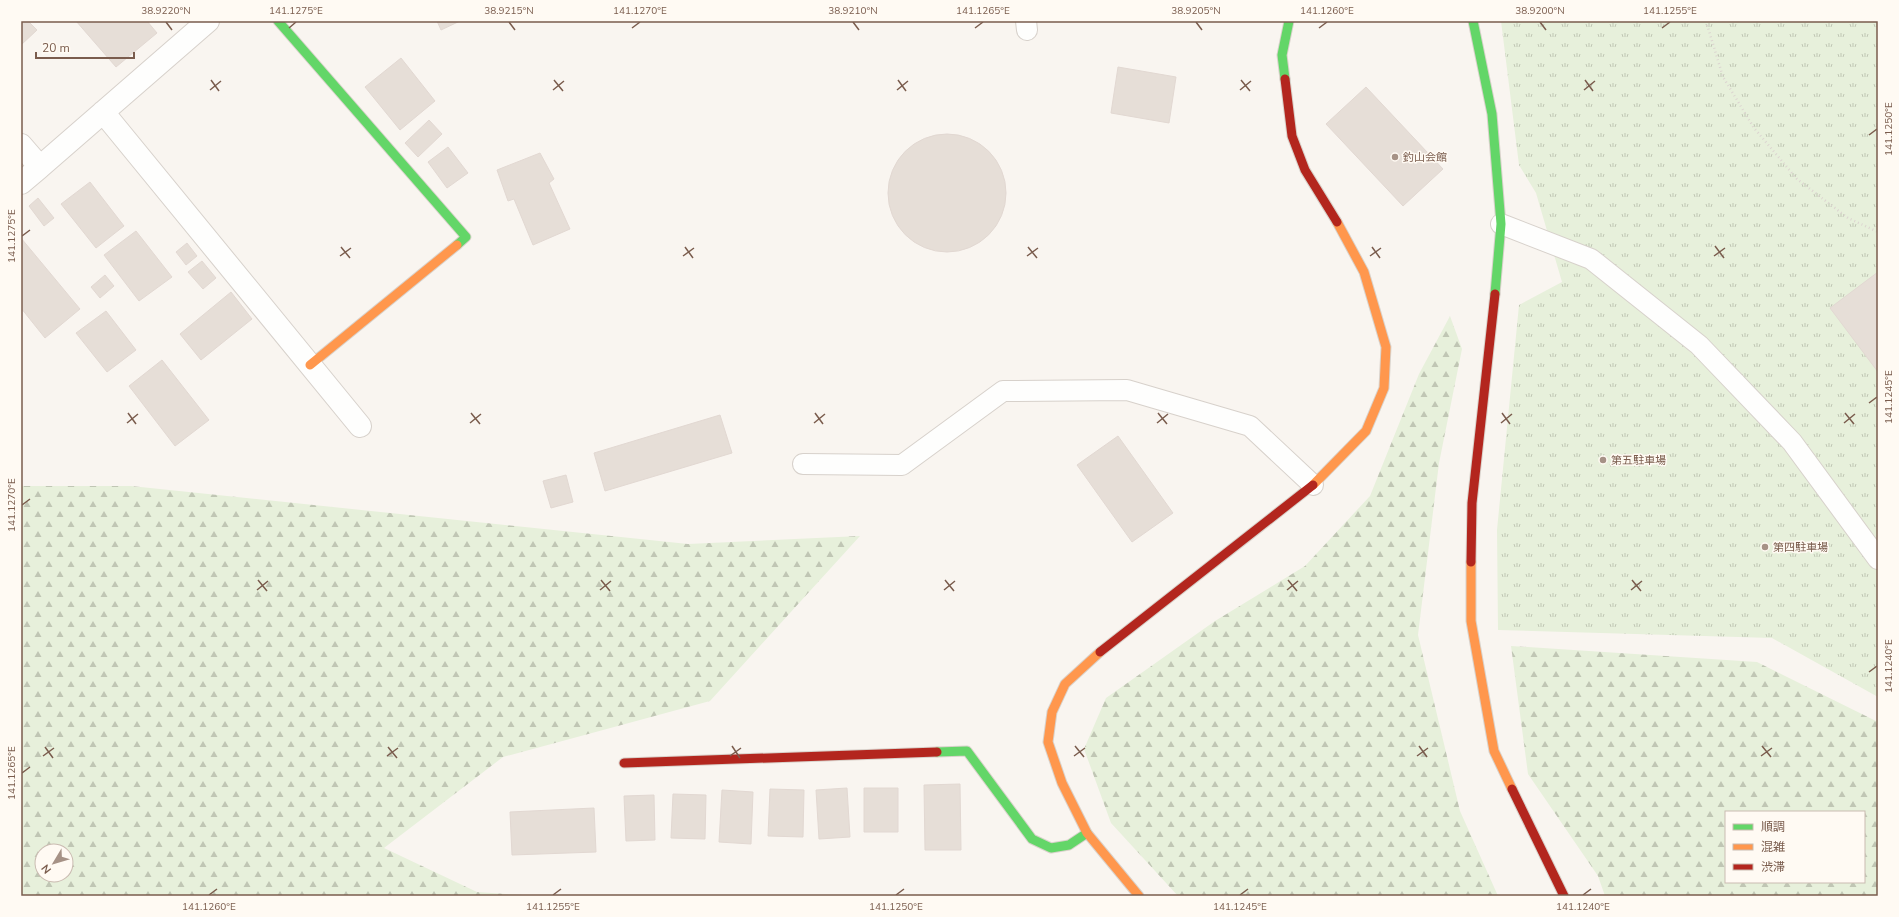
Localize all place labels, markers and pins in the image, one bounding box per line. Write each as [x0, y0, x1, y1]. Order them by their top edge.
place label: 釣山会館 [1403, 150, 1447, 165]
marker: 釣山会館 [1390, 152, 1400, 162]
place label: 第五駐車場 [1611, 453, 1666, 468]
marker: 第五駐車場 [1598, 455, 1608, 465]
place label: 第四駐車場 [1773, 540, 1828, 555]
marker: 第四駐車場 [1760, 542, 1770, 552]

